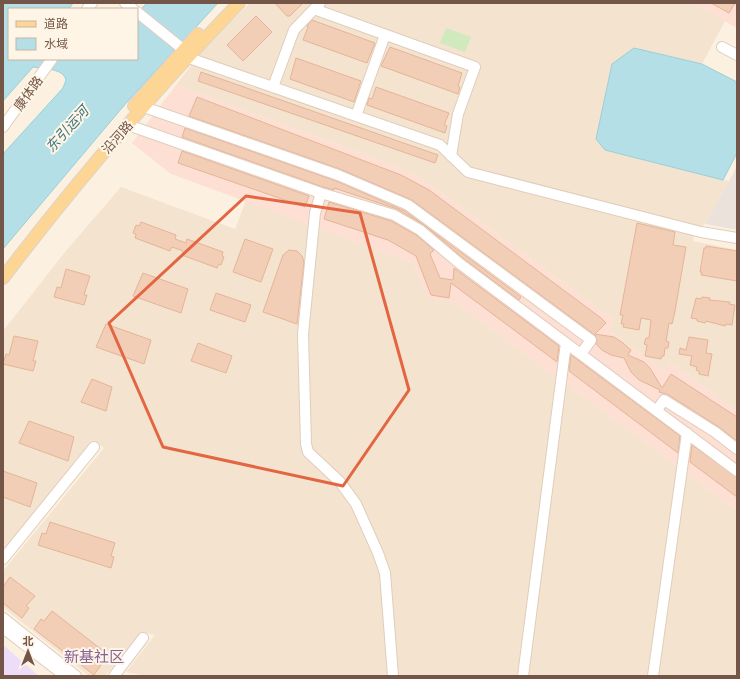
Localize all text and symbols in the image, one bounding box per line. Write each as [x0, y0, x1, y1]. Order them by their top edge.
legend [8, 8, 138, 60]
text: 道路 [44, 16, 68, 32]
text: 水域 [44, 36, 68, 52]
street label: 康体路 [10, 73, 47, 114]
water label: 东引运河 [42, 100, 94, 156]
street label: 沿河路 [98, 117, 137, 158]
north arrow [8, 631, 48, 671]
text: 北 [23, 634, 34, 648]
district label: 新基社区 [64, 647, 124, 666]

